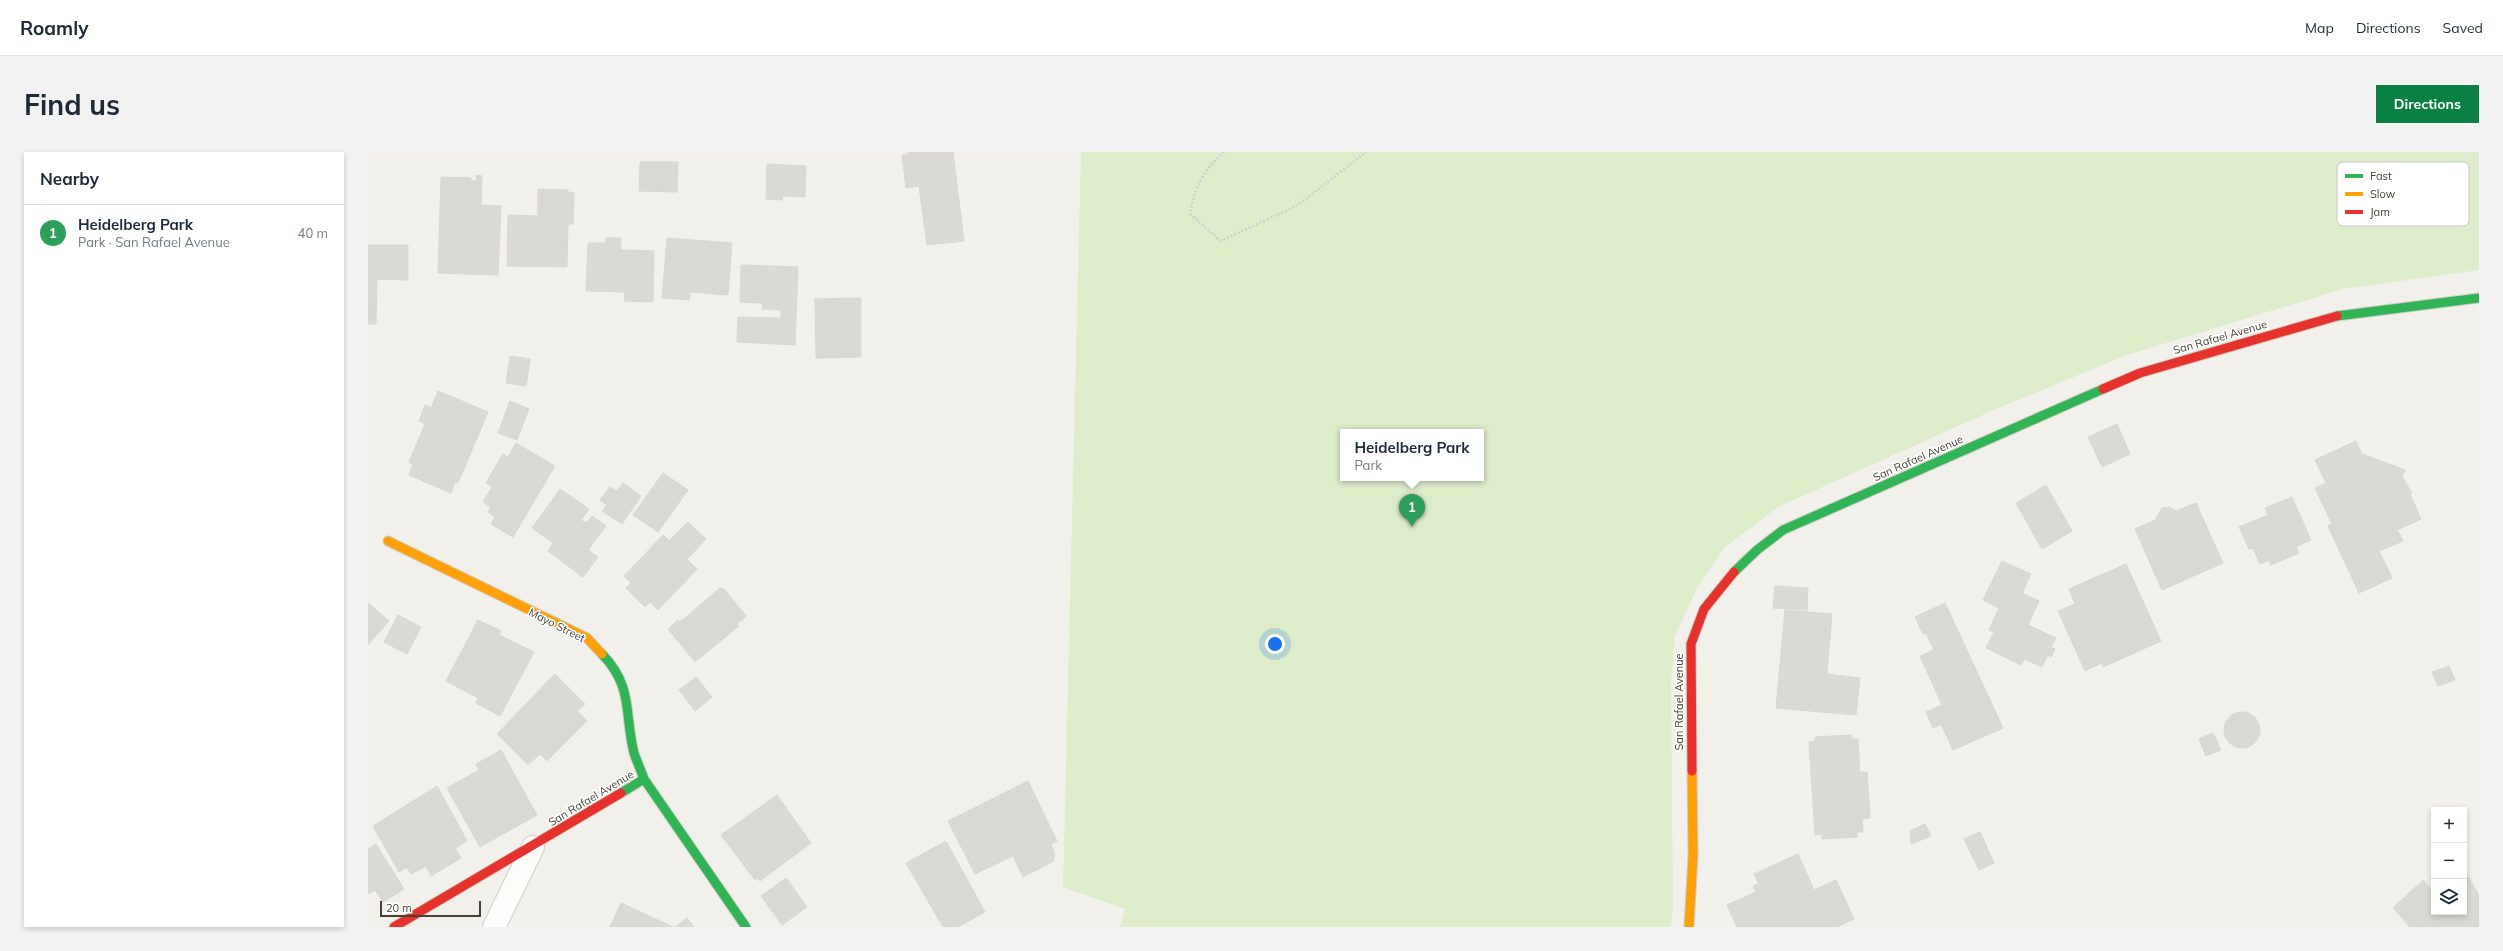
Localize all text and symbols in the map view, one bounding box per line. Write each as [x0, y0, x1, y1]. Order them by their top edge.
text: Roamly [20, 16, 88, 40]
text: Map [2305, 19, 2334, 37]
text: Directions [2356, 19, 2421, 37]
text: Saved [2443, 19, 2483, 37]
button: Directions [2376, 85, 2479, 123]
text: Find us [24, 87, 120, 122]
legend [2337, 162, 2469, 226]
text: Nearby [40, 168, 99, 189]
text: Fast [2370, 169, 2392, 183]
text: Slow [2370, 187, 2396, 201]
text: Jam [2370, 205, 2390, 219]
text: Heidelberg Park [78, 215, 193, 234]
text: 1 [49, 225, 57, 241]
text: 40 m [298, 225, 328, 241]
text: Park · San Rafael Avenue [78, 234, 230, 250]
street label: San Rafael Avenue [2171, 317, 2269, 357]
popup [1340, 429, 1484, 481]
street label: San Rafael Avenue [1871, 432, 1965, 484]
text: Heidelberg Park [1354, 438, 1470, 457]
text: Park [1354, 457, 1382, 473]
pin: 1 [1399, 494, 1425, 527]
street label: Mayo Street [527, 605, 588, 645]
your location [1265, 634, 1285, 654]
street label: San Rafael Avenue [1672, 653, 1686, 751]
street label: San Rafael Avenue [546, 767, 636, 829]
map controls [2431, 807, 2467, 915]
button: + [2431, 807, 2467, 843]
button: − [2431, 843, 2467, 879]
button: layers [2431, 879, 2467, 915]
scale bar [380, 899, 481, 918]
text: 20 m [386, 901, 412, 915]

